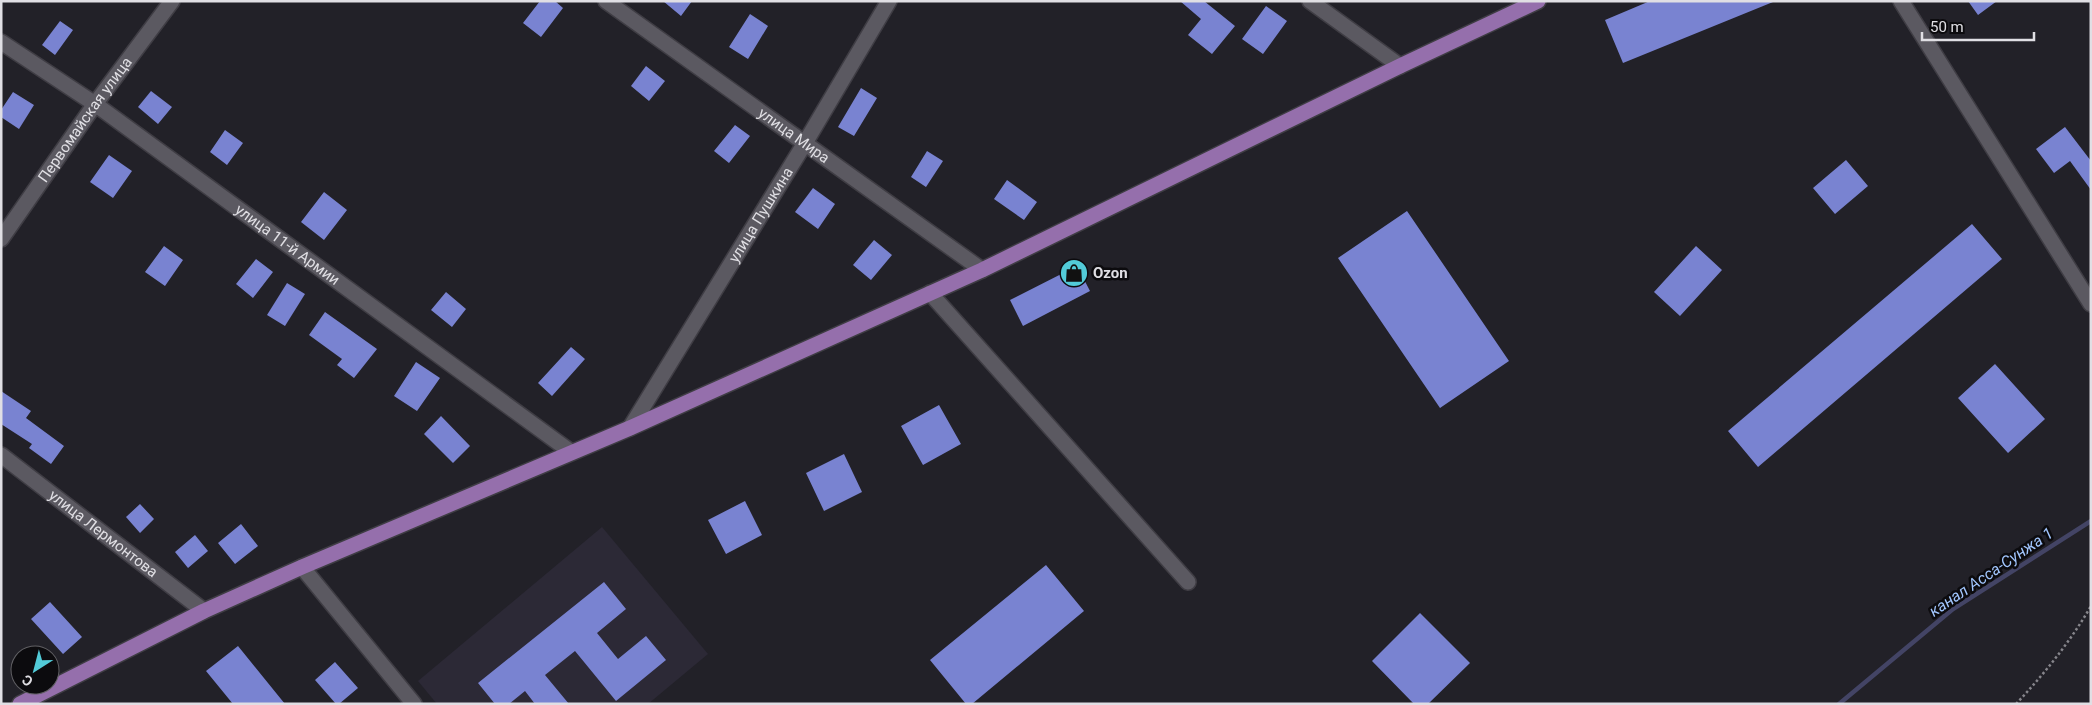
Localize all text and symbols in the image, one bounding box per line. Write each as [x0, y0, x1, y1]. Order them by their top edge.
scale bar [1922, 10, 2034, 42]
text: 50 m [1930, 18, 1964, 36]
street label: Первомайская улица [34, 54, 136, 186]
street label: улица Мира [755, 104, 833, 167]
street label: улица Пушкина [725, 164, 797, 266]
street label: улица 11-й Армии [232, 201, 343, 289]
shop icon: Ozon [1059, 258, 1089, 288]
place label: Ozon [1093, 264, 1128, 282]
street label: улица Лермонтова [45, 486, 161, 581]
water label: канал Асса-Сунжа 1 [1925, 523, 2057, 621]
north arrow [10, 645, 60, 695]
text: С [19, 671, 36, 690]

